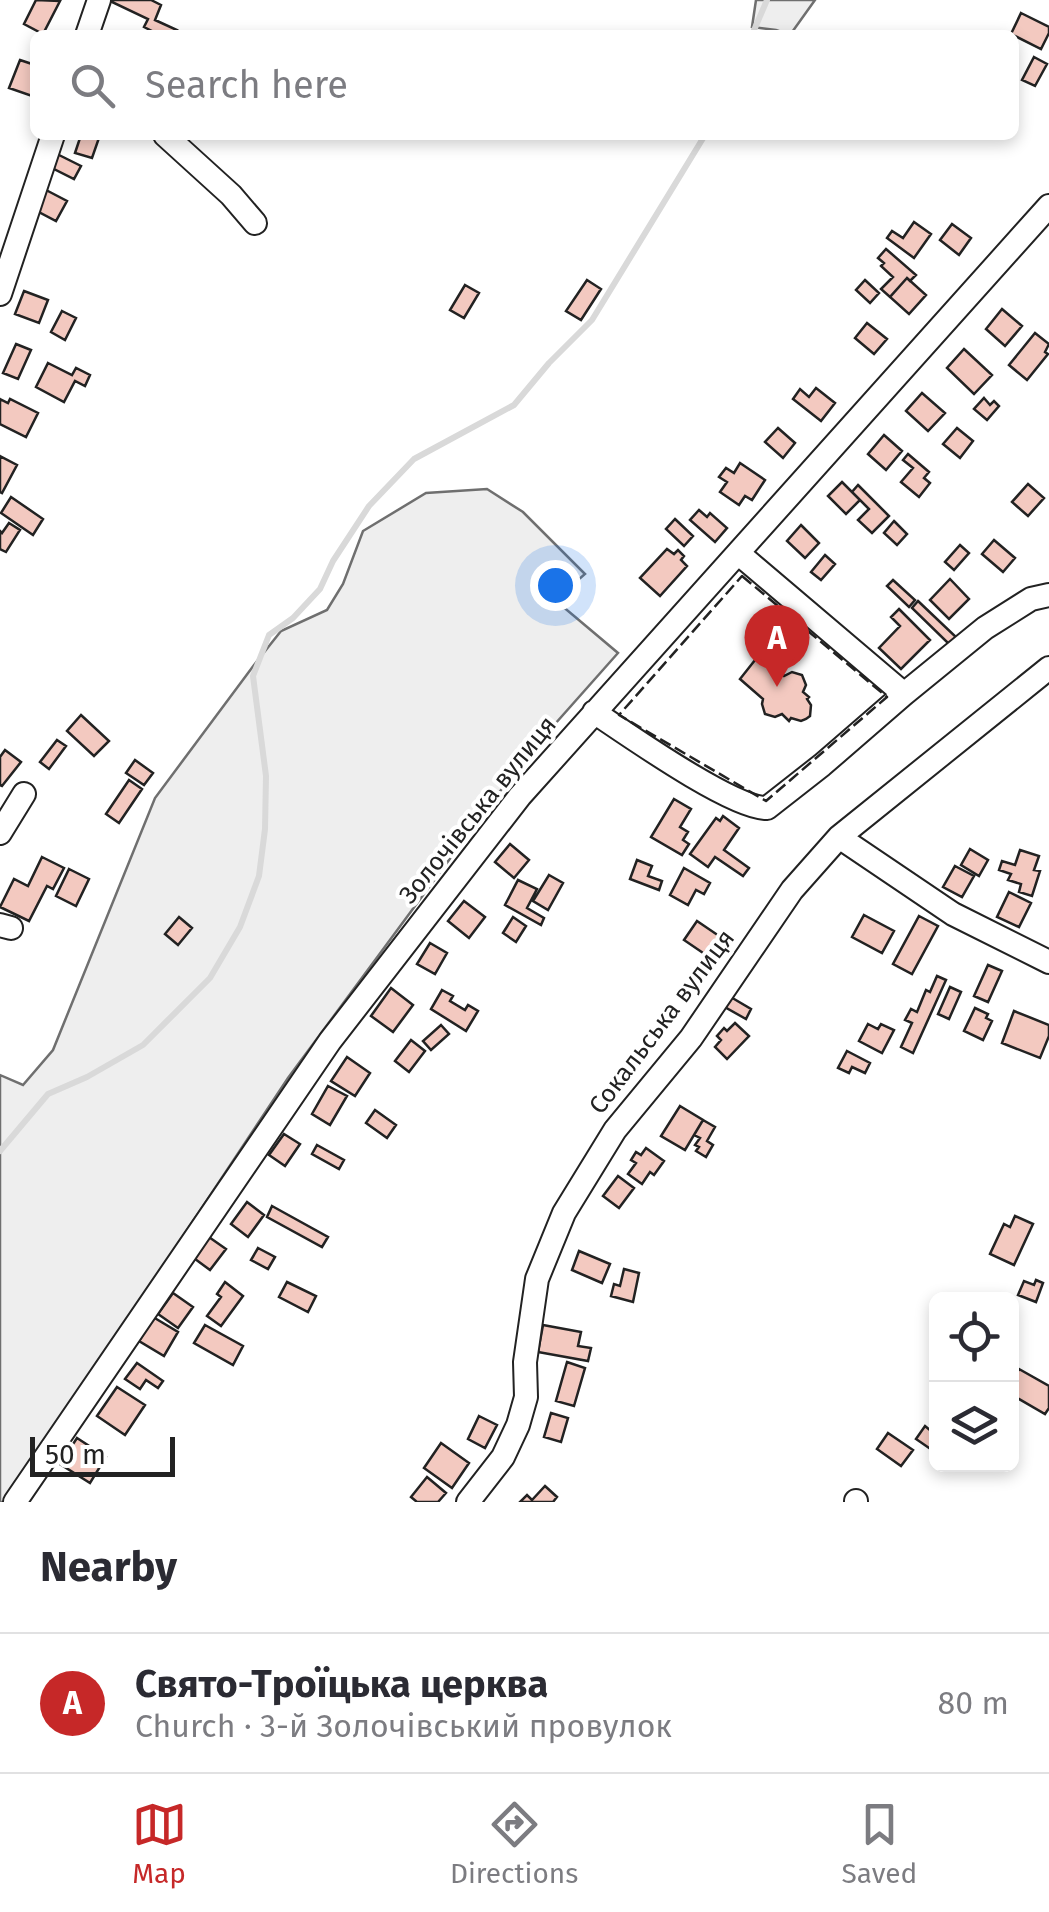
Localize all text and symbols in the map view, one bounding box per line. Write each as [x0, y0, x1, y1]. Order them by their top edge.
search box [30, 30, 1019, 140]
icon: search [65, 58, 120, 113]
text: Search here [145, 62, 348, 108]
your location [530, 560, 581, 611]
pin: A [744, 604, 810, 687]
street label: Золочівська вулиця [393, 710, 563, 910]
street label: Сокальська вулиця [583, 924, 741, 1120]
map controls [929, 1292, 1019, 1472]
button: locate [929, 1292, 1019, 1382]
button: layers [929, 1382, 1019, 1472]
scale bar [30, 1432, 175, 1476]
text: 50 m [45, 1438, 106, 1471]
text: Nearby [40, 1542, 177, 1592]
text: Свято-Троїцька церква [135, 1661, 548, 1707]
text: A [63, 1684, 82, 1722]
text: 80 m [938, 1684, 1009, 1722]
text: Church · 3-й Золочівський провулок [135, 1707, 672, 1745]
tab: Map [132, 1797, 187, 1890]
tab: Directions [450, 1797, 578, 1890]
tab: Saved [842, 1797, 917, 1890]

